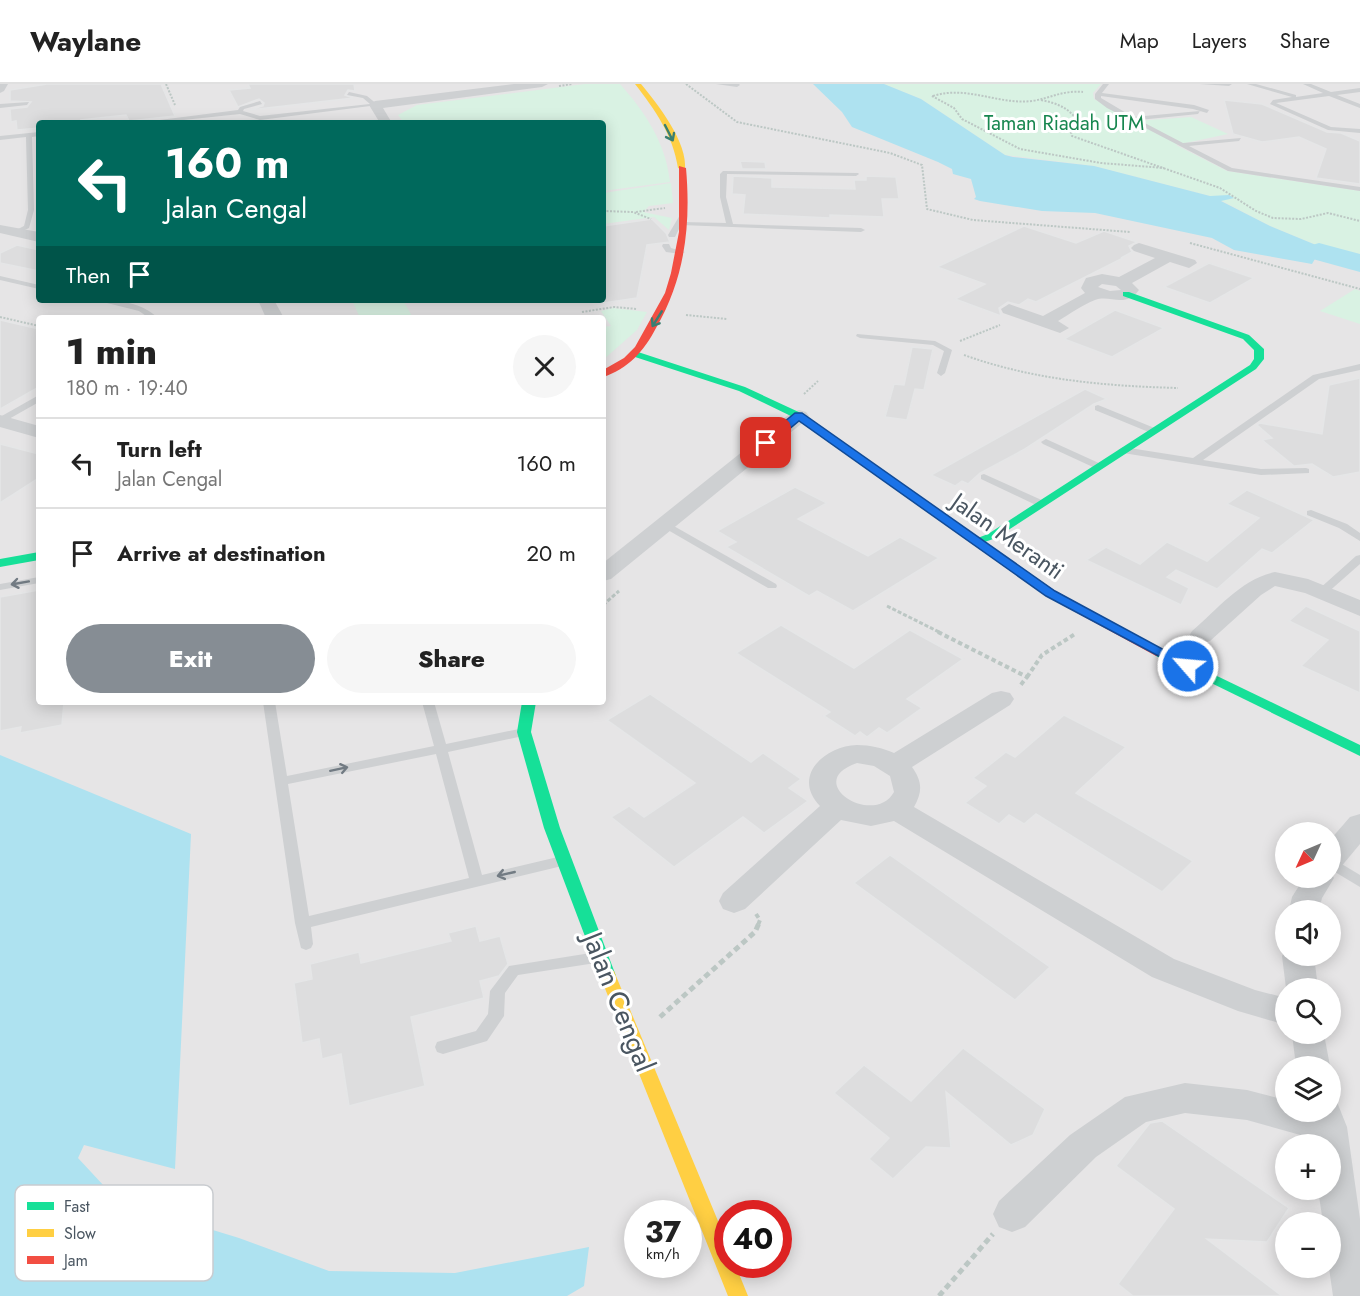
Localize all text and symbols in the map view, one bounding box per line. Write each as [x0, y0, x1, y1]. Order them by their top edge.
text: Waylane [30, 21, 141, 62]
text: Map [1120, 26, 1159, 56]
text: Layers [1192, 26, 1247, 56]
text: Share [1280, 26, 1330, 56]
park label: Taman Riadah UTM [984, 109, 1144, 138]
one-way arrow [664, 123, 676, 141]
text: 160 m [165, 133, 289, 194]
icon: left [66, 144, 144, 222]
text: Jalan Cengal [165, 189, 307, 228]
icon: arrive [123, 258, 156, 291]
text: Then [66, 259, 111, 291]
one-way arrow [651, 311, 664, 328]
text: 1 min [66, 325, 157, 377]
button: close [513, 335, 576, 398]
text: 180 m · 19:40 [66, 374, 188, 403]
pin [740, 417, 791, 468]
icon: arrive [749, 426, 782, 459]
text: Turn left [117, 433, 202, 465]
icon: left [66, 447, 99, 480]
text: 160 m [516, 447, 576, 479]
text: Jalan Cengal [117, 465, 222, 494]
street label: Jalan Meranti [942, 483, 1071, 588]
icon: arrive [66, 537, 99, 570]
text: Arrive at destination [117, 537, 326, 569]
text: 20 m [527, 537, 576, 569]
one-way arrow [10, 578, 30, 589]
button: Exit [66, 624, 315, 693]
button: Share [327, 624, 576, 693]
position arrow [1156, 634, 1220, 698]
one-way arrow [328, 763, 348, 774]
north arrow [1275, 822, 1341, 888]
map controls [1275, 822, 1341, 1278]
one-way arrow [497, 869, 517, 880]
button: sound [1275, 900, 1341, 966]
street label: Jalan Cengal [571, 922, 666, 1078]
button: search [1275, 978, 1341, 1044]
button: layers [1275, 1056, 1341, 1122]
button: + [1275, 1134, 1341, 1200]
legend [15, 1185, 213, 1281]
text: Fast [64, 1195, 90, 1218]
speed limit sign: 40 [714, 1200, 792, 1278]
text: 37 [645, 1210, 681, 1253]
button: − [1275, 1212, 1341, 1278]
text: Slow [64, 1222, 96, 1245]
text: km/h [646, 1243, 680, 1265]
text: Jam [62, 1249, 88, 1272]

